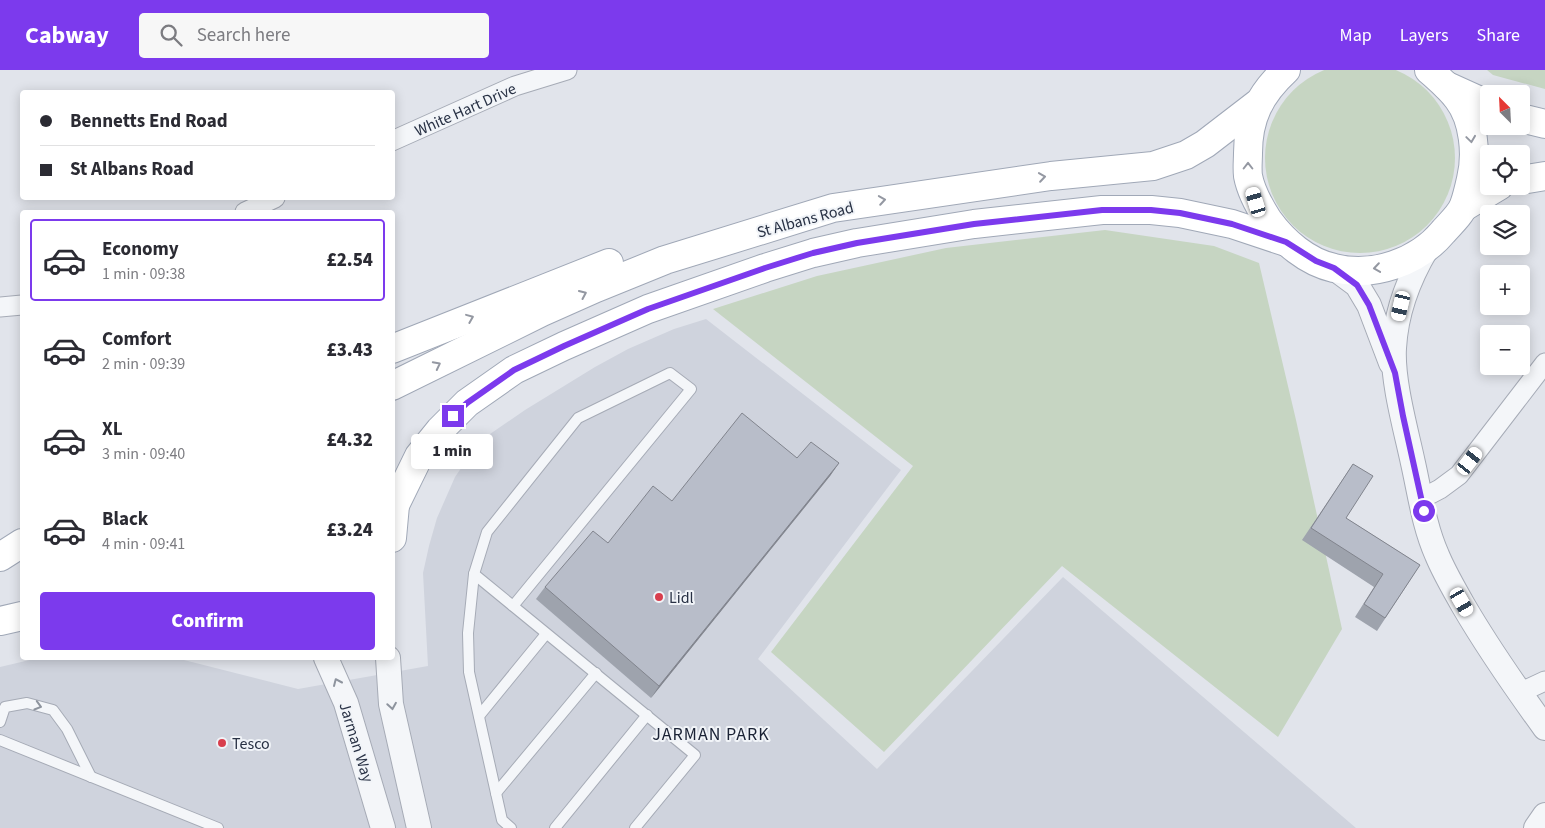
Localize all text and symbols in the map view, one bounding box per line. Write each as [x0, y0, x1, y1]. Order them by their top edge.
search box [139, 13, 489, 58]
text: Cabway [25, 18, 109, 53]
icon: search [157, 21, 185, 49]
text: Search here [197, 22, 290, 49]
text: Map [1340, 23, 1372, 48]
text: Layers [1400, 23, 1449, 48]
text: Share [1477, 23, 1520, 48]
street label: White Hart Drive [411, 78, 520, 142]
north arrow [1480, 85, 1530, 135]
map controls [1480, 85, 1530, 375]
text: Bennetts End Road [70, 108, 228, 135]
one-way arrow [1465, 135, 1476, 143]
button: locate [1480, 145, 1530, 195]
text: St Albans Road [70, 156, 194, 183]
one-way arrow [1243, 162, 1253, 170]
one-way arrow [1039, 172, 1047, 183]
car [1244, 185, 1267, 219]
one-way arrow [878, 195, 886, 206]
street label: St Albans Road [754, 196, 856, 243]
button: layers [1480, 205, 1530, 255]
text: Economy [102, 236, 179, 263]
icon: car [42, 238, 87, 283]
text: £2.54 [327, 247, 373, 274]
text: 1 min · 09:38 [102, 263, 185, 285]
one-way arrow [1372, 263, 1381, 273]
button: + [1480, 265, 1530, 315]
one-way arrow [578, 289, 587, 300]
car [1390, 290, 1411, 322]
one-way arrow [465, 313, 474, 324]
button: − [1480, 325, 1530, 375]
text: Comfort [102, 326, 172, 353]
icon: car [42, 328, 87, 373]
text: £3.43 [327, 337, 373, 364]
text: 2 min · 09:39 [102, 353, 185, 375]
one-way arrow [431, 361, 440, 371]
route end [442, 405, 464, 427]
text: XL [102, 416, 123, 443]
icon: car [42, 418, 87, 463]
text: £4.32 [327, 427, 373, 454]
callout: 1 min [412, 434, 494, 468]
text: 1 min [432, 440, 472, 462]
text: 3 min · 09:40 [102, 443, 185, 465]
car [1454, 445, 1485, 477]
route start [1413, 500, 1435, 522]
text: Black [102, 506, 148, 533]
icon: car [42, 508, 87, 553]
text: £3.24 [327, 517, 373, 544]
text: 4 min · 09:41 [102, 533, 185, 555]
car [1448, 585, 1475, 619]
place label: Lidl [669, 587, 694, 609]
marker: Lidl [653, 591, 665, 603]
button: Confirm [40, 592, 375, 650]
one-way arrow [333, 678, 343, 687]
one-way arrow [33, 700, 42, 711]
street label: Jarman Way [333, 700, 379, 785]
one-way arrow [386, 702, 397, 710]
district label: JARMAN PARK [652, 722, 770, 747]
place label: Tesco [232, 733, 270, 755]
marker: Tesco [216, 737, 228, 749]

